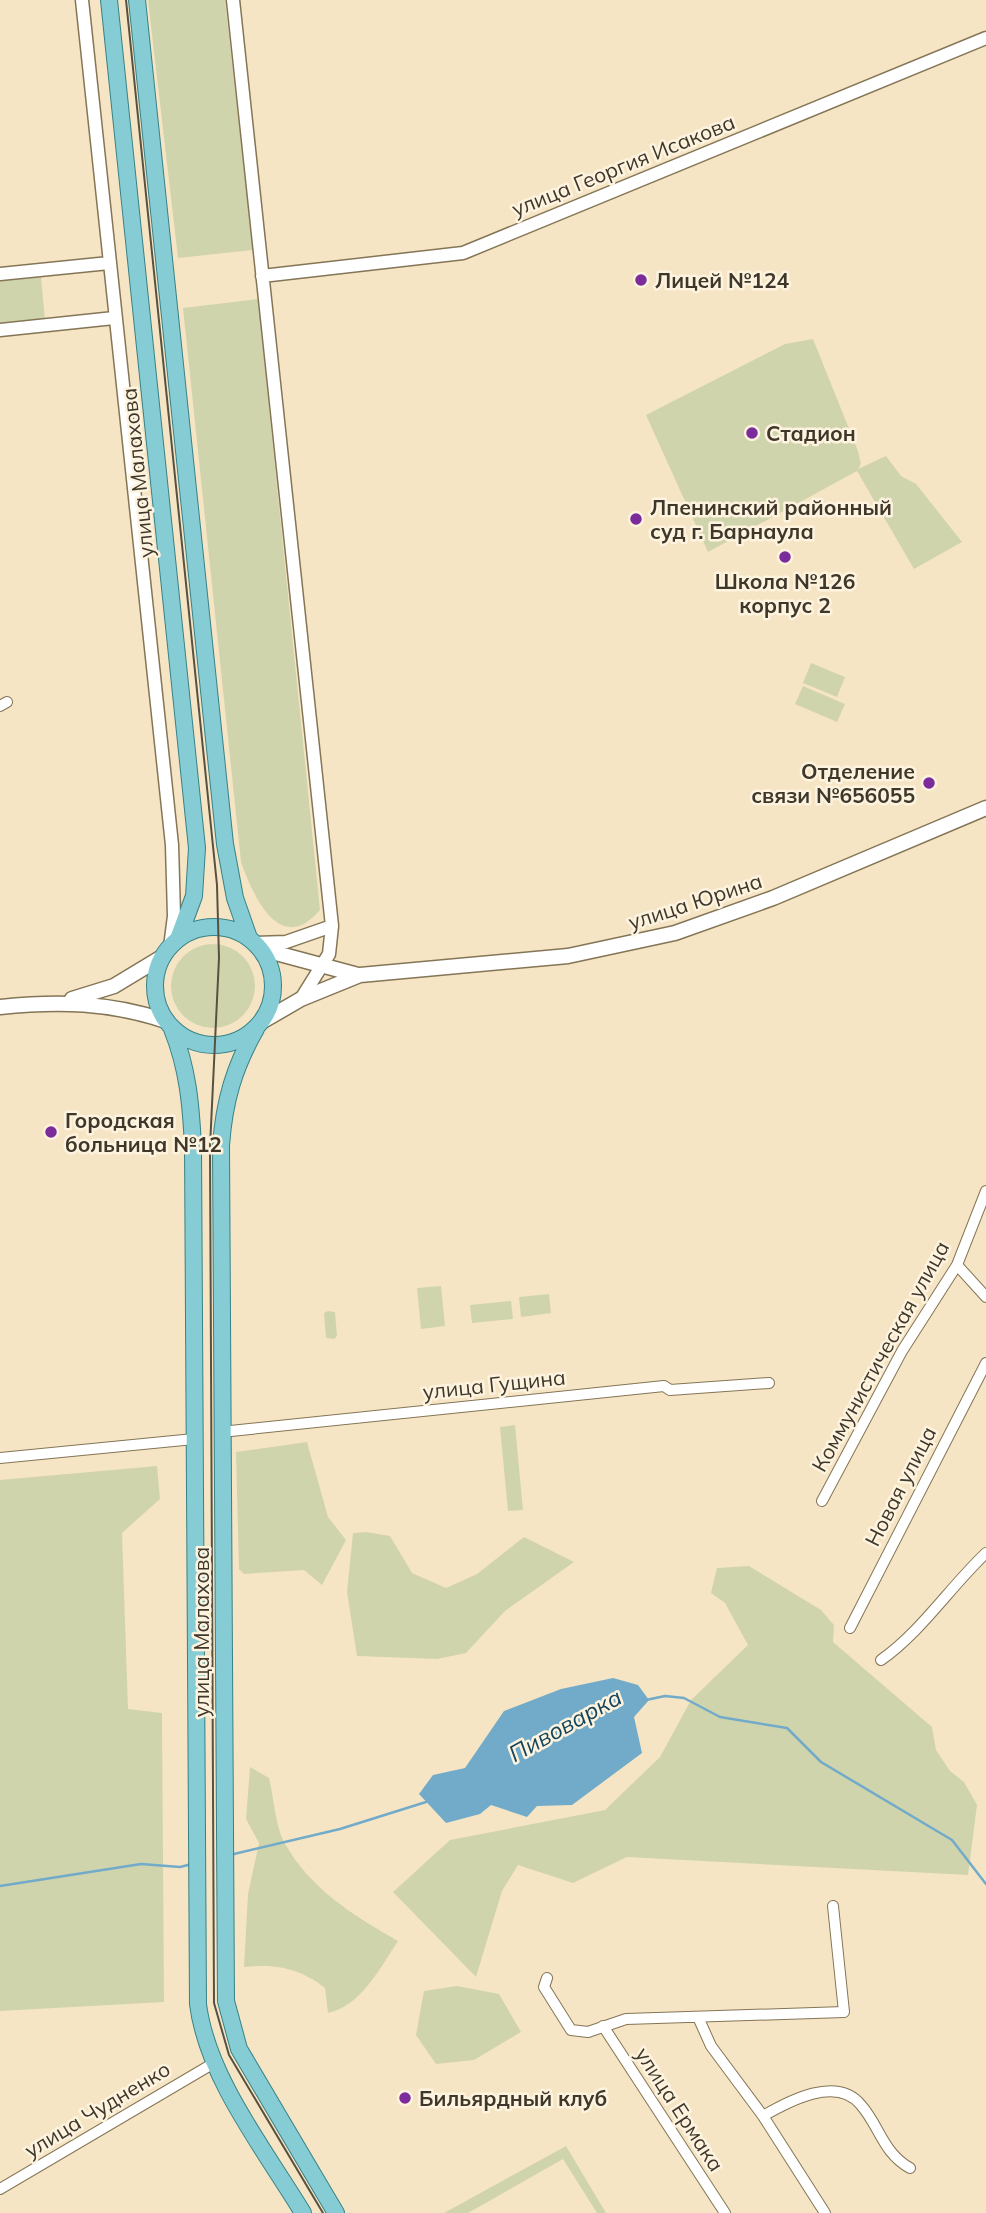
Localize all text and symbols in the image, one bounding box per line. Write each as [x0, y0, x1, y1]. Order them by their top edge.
street label: улица Георгия Исакова [508, 108, 738, 222]
place label: Лицей №124 [655, 267, 790, 293]
marker: Лицей №124 [633, 272, 649, 288]
street label: улица Малахова [115, 387, 159, 559]
place label: Стадион [766, 420, 856, 446]
marker: Стадион [744, 425, 760, 441]
place label: Лпенинский районный суд г. Барнаула [650, 494, 892, 544]
marker: Лпенинский районный суд г. Барнаула [628, 511, 644, 527]
marker: Школа №126 корпус 2 [777, 549, 793, 565]
place label: Школа №126 корпус 2 [715, 568, 855, 618]
place label: Отделение связи №656055 [751, 758, 915, 808]
marker: Отделение связи №656055 [921, 775, 937, 791]
street label: улица Юрина [625, 867, 765, 935]
place label: Городская больница №12 [65, 1107, 222, 1157]
marker: Городская больница №12 [43, 1124, 59, 1140]
street label: Коммунистическая улица [806, 1236, 954, 1476]
street label: улица Гущина [421, 1364, 567, 1404]
street label: Новая улица [859, 1422, 941, 1550]
street label: улица Малахова [188, 1547, 214, 1717]
water label: Пивоварка [503, 1682, 627, 1768]
street label: улица Ермака [630, 2042, 730, 2176]
street label: улица Чудненко [19, 2055, 175, 2163]
place label: Бильярдный клуб [419, 2085, 607, 2111]
marker: Бильярдный клуб [397, 2090, 413, 2106]

